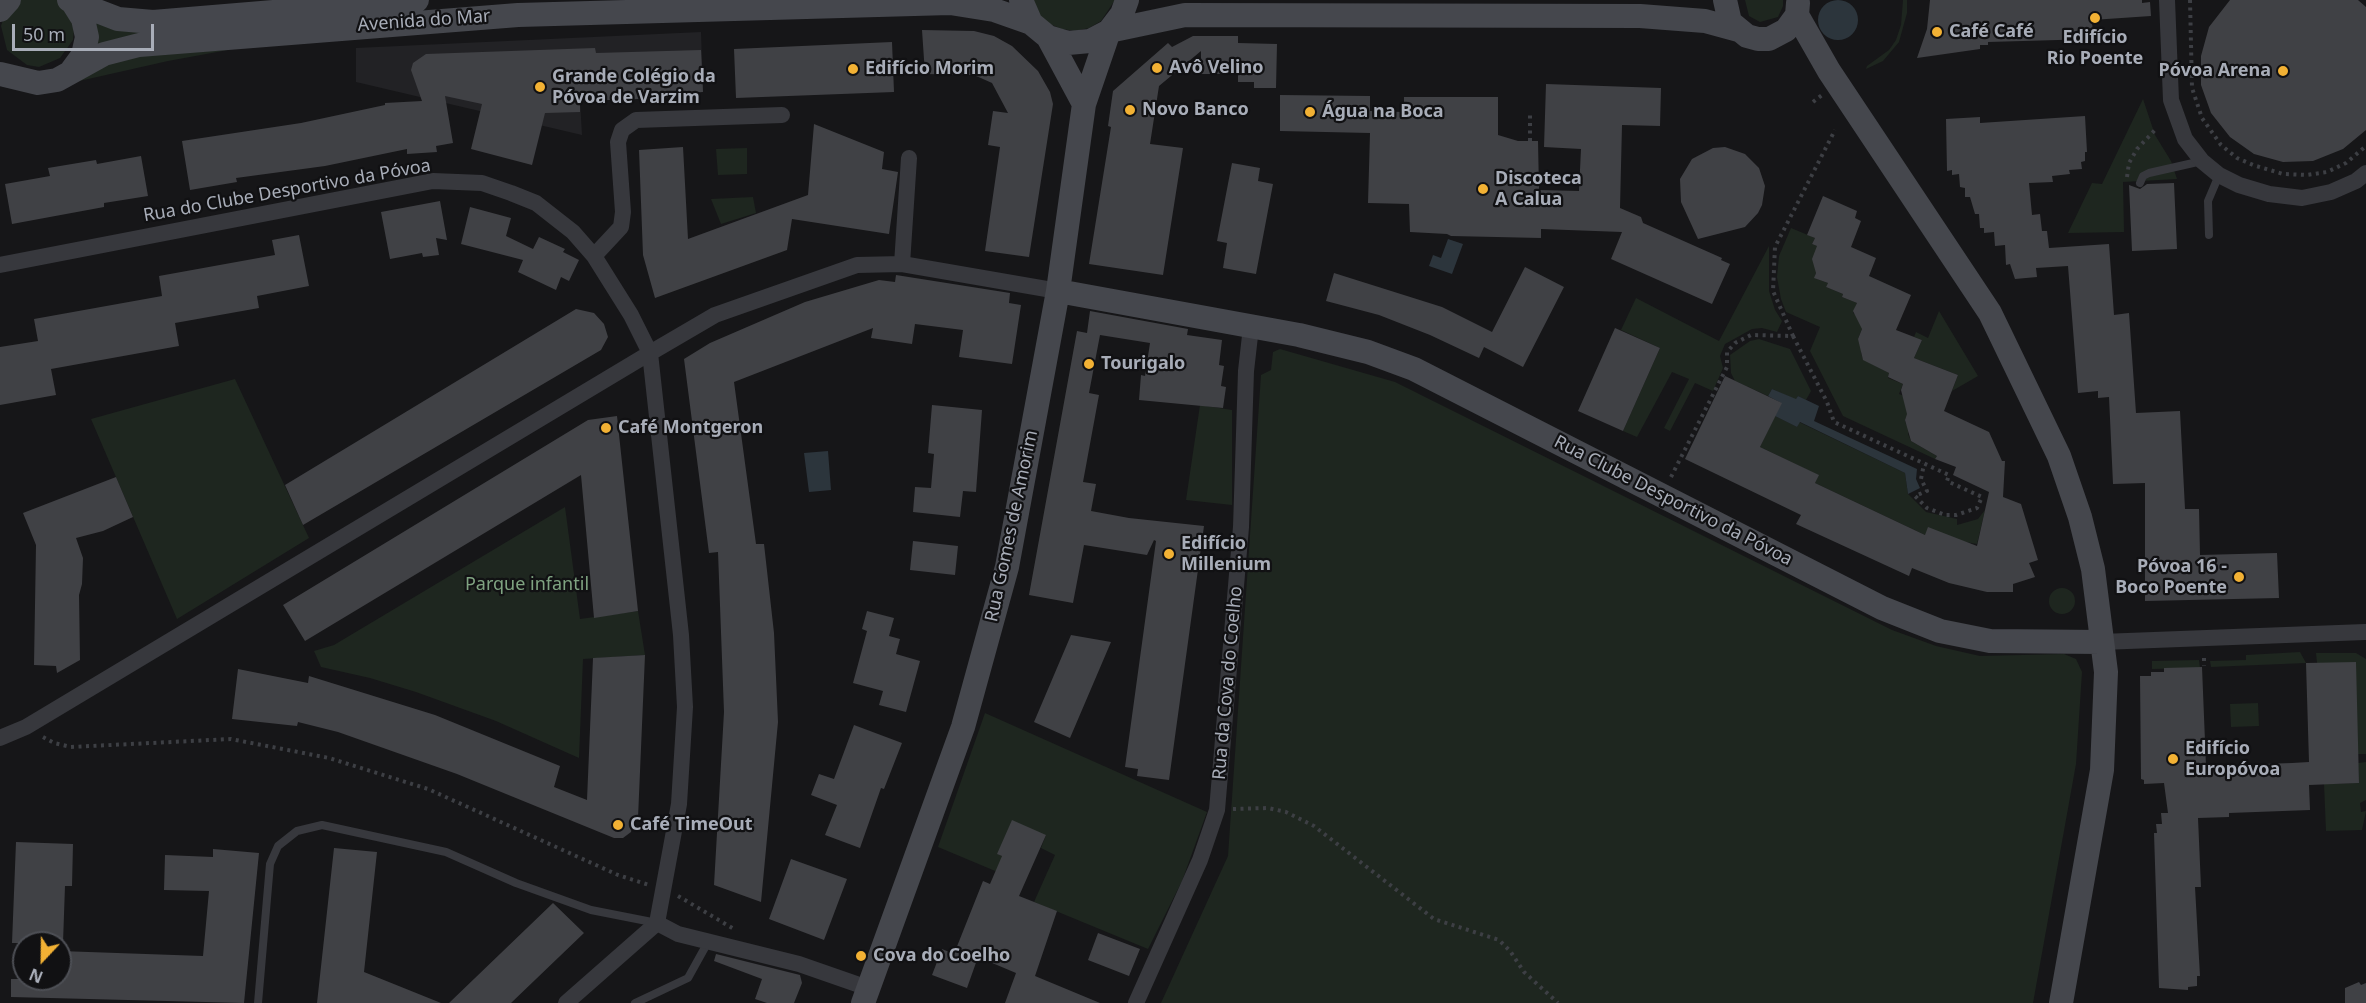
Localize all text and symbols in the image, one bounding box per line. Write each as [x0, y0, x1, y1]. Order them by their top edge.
street label: Avenida do Mar [357, 6, 491, 36]
marker: Edifício Rio Poente [2088, 11, 2102, 25]
scale bar [15, 12, 158, 50]
place label: Café Café [1949, 21, 2034, 43]
text: 50 m [23, 22, 65, 46]
marker: Café Café [1930, 25, 1944, 39]
place label: Edifício Rio Poente [2047, 27, 2143, 70]
place label: Avô Velino [1169, 57, 1263, 79]
place label: Edifício Morim [865, 58, 994, 80]
place label: Póvoa Arena [2159, 60, 2271, 82]
marker: Avô Velino [1150, 61, 1164, 75]
marker: Edifício Morim [846, 62, 860, 76]
marker: Póvoa Arena [2276, 64, 2290, 78]
place label: Grande Colégio da Póvoa de Varzim [552, 66, 716, 109]
marker: Grande Colégio da Póvoa de Varzim [533, 80, 547, 94]
place label: Novo Banco [1142, 99, 1249, 121]
place label: Água na Boca [1322, 101, 1443, 123]
marker: Novo Banco [1123, 103, 1137, 117]
marker: Água na Boca [1303, 105, 1317, 119]
street label: Rua do Clube Desportivo da Póvoa [142, 155, 432, 227]
place label: Discoteca A Calua [1495, 168, 1582, 210]
marker: Discoteca A Calua [1476, 182, 1490, 196]
place label: Tourigalo [1101, 353, 1185, 375]
marker: Tourigalo [1082, 357, 1096, 371]
place label: Café Montgeron [618, 417, 763, 439]
marker: Café Montgeron [599, 421, 613, 435]
street label: Rua Gomes de Amorim [981, 428, 1043, 624]
street label: Rua Clube Desportivo da Póvoa [1550, 431, 1796, 571]
place label: Edifício Millenium [1181, 533, 1271, 576]
marker: Edifício Millenium [1162, 547, 1176, 561]
place label: Póvoa 16 - Boco Poente [2115, 556, 2227, 598]
marker: Póvoa 16 - Boco Poente [2232, 570, 2246, 584]
park label: Parque infantil [465, 574, 589, 596]
street label: Rua da Cova do Coelho [1209, 585, 1247, 781]
place label: Edifício Europóvoa [2185, 738, 2280, 780]
marker: Edifício Europóvoa [2166, 752, 2180, 766]
place label: Café TimeOut [630, 814, 753, 836]
marker: Café TimeOut [611, 818, 625, 832]
north arrow [12, 931, 72, 991]
place label: Cova do Coelho [873, 945, 1010, 967]
marker: Cova do Coelho [854, 949, 868, 963]
text: N [26, 963, 46, 988]

